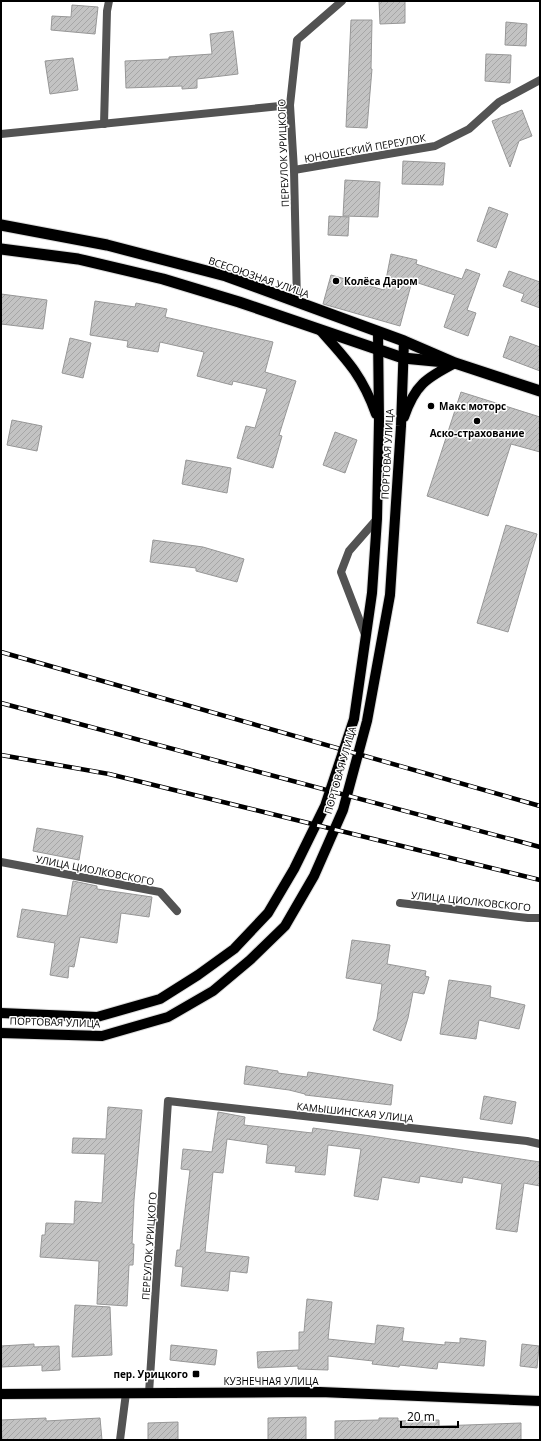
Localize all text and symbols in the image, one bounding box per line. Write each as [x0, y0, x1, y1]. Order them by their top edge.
street label: ПЕРЕУЛОК УРИЦКОГО [274, 99, 292, 207]
street label: ЮНОШЕСКИЙ ПЕРЕУЛОК [303, 130, 428, 166]
street label: ВСЕСОЮЗНАЯ УЛИЦА [207, 253, 312, 301]
place label: Колёса Даром [344, 274, 418, 288]
marker: Колёса Даром [331, 276, 341, 286]
place label: Макс моторс [439, 399, 506, 413]
marker: Макс моторс [426, 401, 436, 411]
street label: ПОРТОВАЯ УЛИЦА [378, 408, 396, 500]
marker: Аско-страхование [472, 416, 482, 426]
place label: Аско-страхование [430, 426, 524, 440]
street label: ПОРТОВАЯ УЛИЦА [321, 724, 359, 815]
street label: УЛИЦА ЦИОЛКОВСКОГО [35, 852, 156, 888]
street label: УЛИЦА ЦИОЛКОВСКОГО [410, 888, 532, 914]
street label: ПОРТОВАЯ УЛИЦА [9, 1013, 101, 1031]
street label: КАМЫШИНСКАЯ УЛИЦА [296, 1099, 415, 1125]
street label: ПЕРЕУЛОК УРИЦКОГО [138, 1191, 160, 1300]
place label: пер. Урицкого [113, 1367, 188, 1381]
marker: пер. Урицкого [191, 1369, 201, 1379]
street label: КУЗНЕЧНАЯ УЛИЦА [223, 1374, 319, 1388]
scale bar [401, 1403, 458, 1429]
text: 20 m [407, 1408, 435, 1425]

